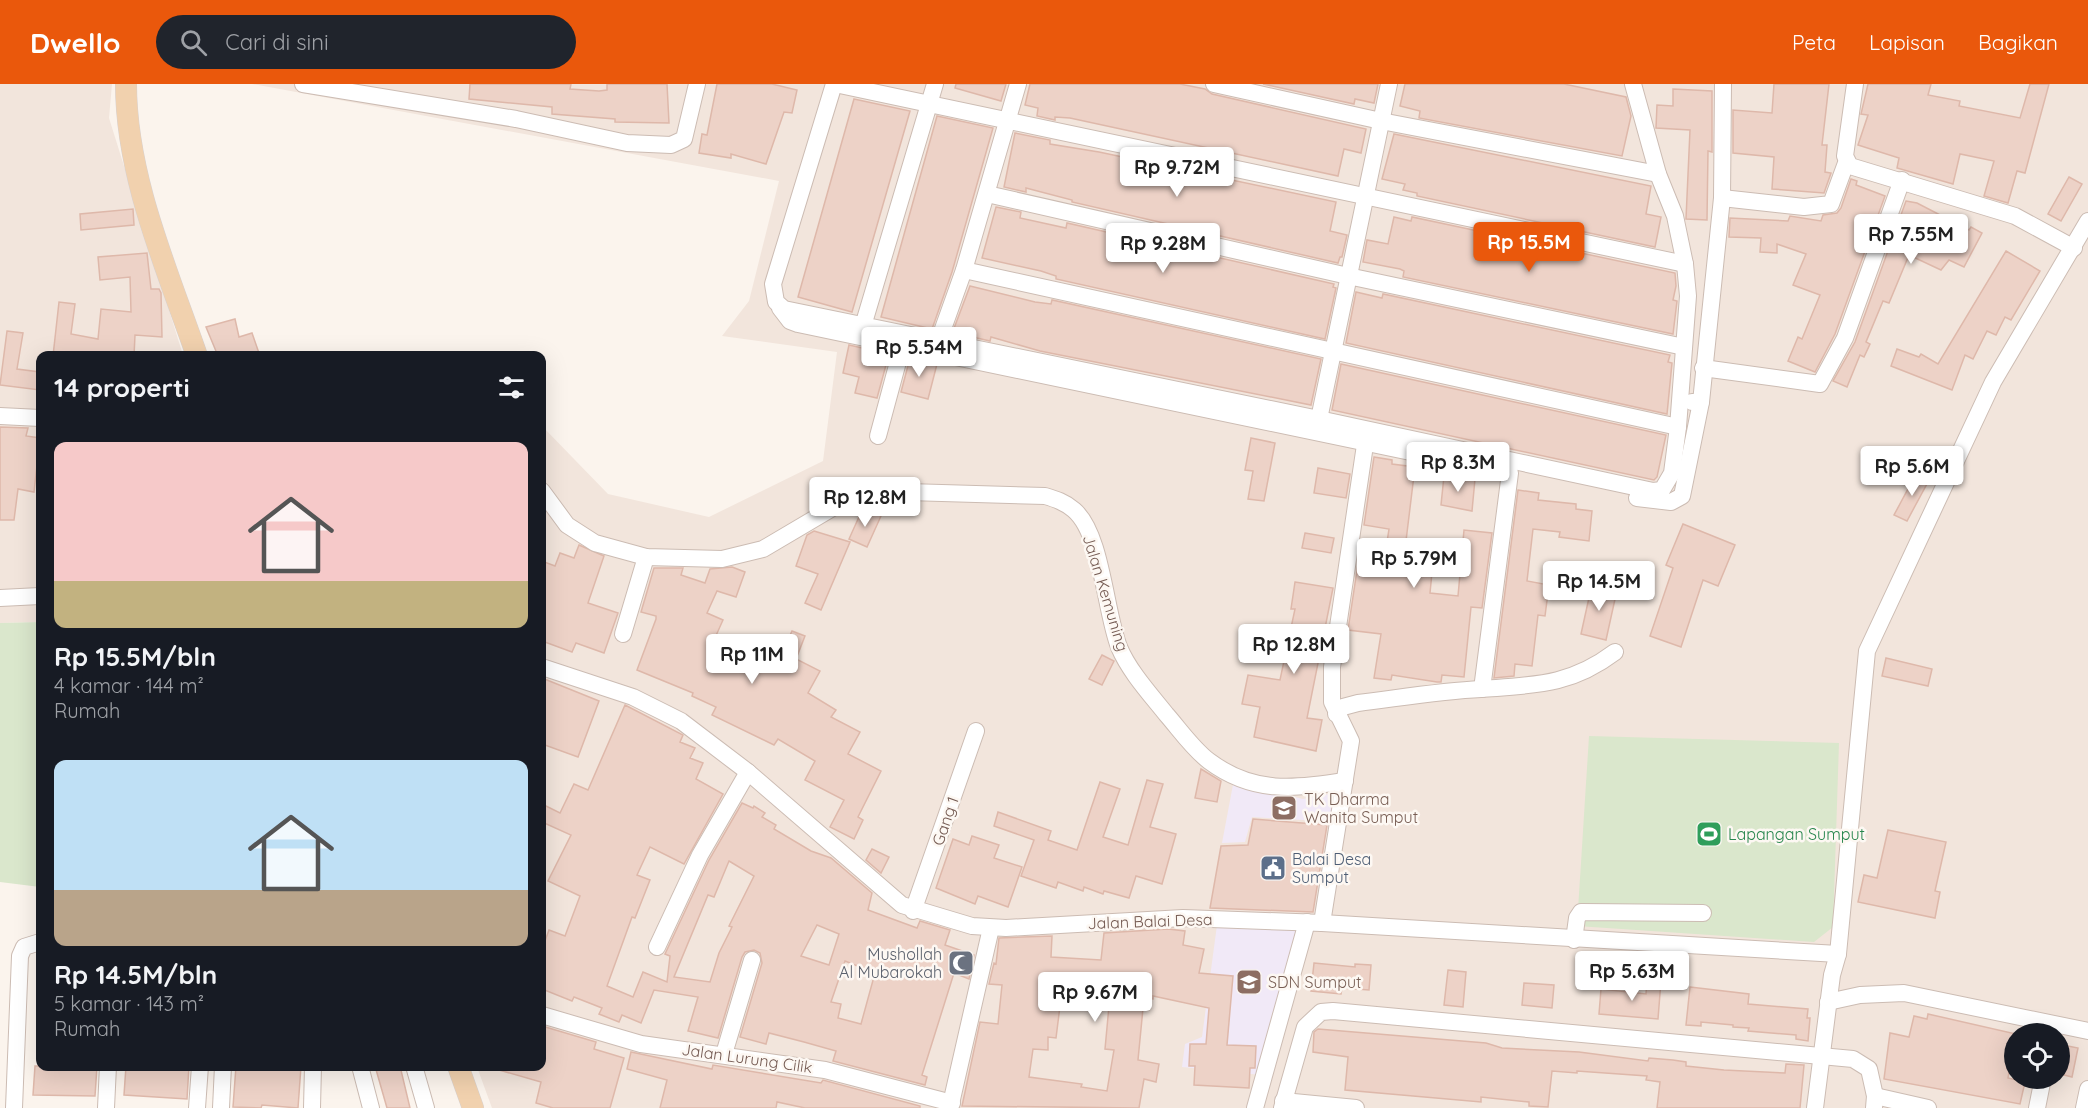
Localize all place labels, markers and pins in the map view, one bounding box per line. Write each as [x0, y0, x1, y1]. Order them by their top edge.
pin: Rp 9.72M [1115, 147, 1239, 198]
pin: Rp 7.55M [1849, 214, 1973, 265]
pin: Rp 15.5M [1467, 222, 1591, 273]
pin: Rp 9.28M [1101, 223, 1225, 274]
pin: Rp 5.54M [857, 327, 981, 378]
pin: Rp 8.3M [1403, 442, 1513, 493]
pin: Rp 5.6M [1857, 446, 1967, 497]
pin: Rp 12.8M [803, 477, 927, 528]
pin: Rp 5.79M [1352, 538, 1476, 589]
pin: Rp 14.5M [1537, 561, 1661, 612]
pin: Rp 12.8M [1232, 624, 1356, 675]
pin: Rp 11M [703, 634, 801, 685]
place label: TK Dharma Wanita Sumput [1304, 789, 1418, 827]
school or university icon: TK Dharma Wanita Sumput [1269, 793, 1299, 823]
sports icon: Lapangan Sumput [1694, 819, 1724, 849]
place label: Lapangan Sumput [1728, 824, 1865, 844]
place label: Balai Desa Sumput [1292, 849, 1371, 887]
public building icon: Balai Desa Sumput [1258, 853, 1288, 883]
place label: Mushollah Al Mubarokah [839, 944, 942, 982]
mosque icon: Mushollah Al Mubarokah [946, 948, 976, 978]
pin: Rp 5.63M [1570, 951, 1694, 1002]
school or university icon: SDN Sumput [1234, 967, 1264, 997]
pin: Rp 9.67M [1033, 972, 1157, 1023]
place label: SDN Sumput [1268, 972, 1361, 992]

